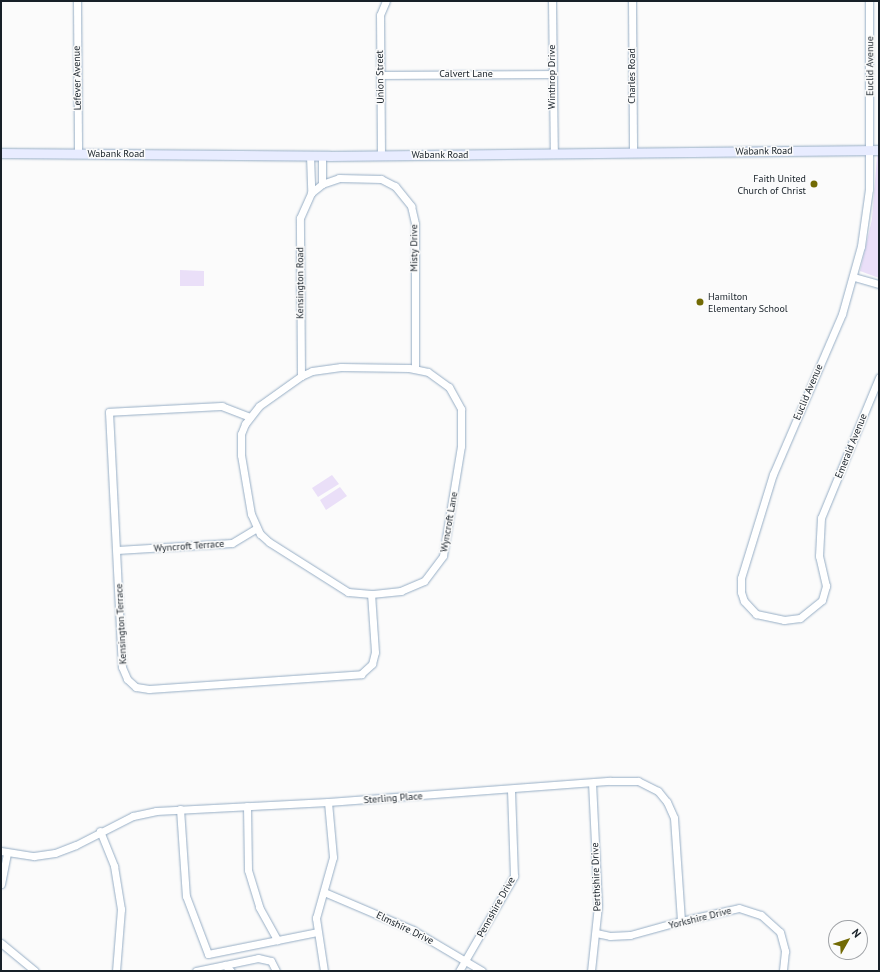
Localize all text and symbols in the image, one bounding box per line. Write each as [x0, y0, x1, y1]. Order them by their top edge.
street label: Euclid Avenue [864, 36, 876, 96]
street label: Winthrop Drive [546, 45, 558, 109]
street label: Lefever Avenue [70, 46, 84, 110]
street label: Charles Road [626, 48, 638, 104]
street label: Union Street [374, 50, 386, 104]
street label: Calvert Lane [439, 68, 493, 80]
street label: Wabank Road [735, 145, 793, 157]
street label: Wabank Road [87, 148, 145, 160]
street label: Wabank Road [411, 149, 469, 161]
place label: Faith United Church of Christ [737, 172, 806, 196]
marker: Faith United Church of Christ [809, 179, 819, 189]
street label: Misty Drive [408, 224, 420, 272]
street label: Kensington Road [294, 247, 306, 319]
place label: Hamilton Elementary School [708, 290, 788, 314]
marker: Hamilton Elementary School [695, 297, 705, 307]
street label: Euclid Avenue [791, 362, 825, 422]
street label: Emerald Avenue [832, 412, 870, 480]
street label: Wyncroft Lane [438, 491, 460, 553]
street label: Wyncroft Terrace [153, 538, 225, 554]
street label: Kensington Terrace [113, 583, 129, 665]
street label: Sterling Place [363, 790, 423, 806]
street label: Perthshire Drive [589, 842, 603, 912]
street label: Pennshire Drive [474, 875, 518, 939]
street label: Yorkshire Drive [667, 904, 733, 932]
street label: Elmshire Drive [374, 909, 436, 947]
north arrow [828, 920, 868, 960]
text: N [849, 926, 864, 940]

